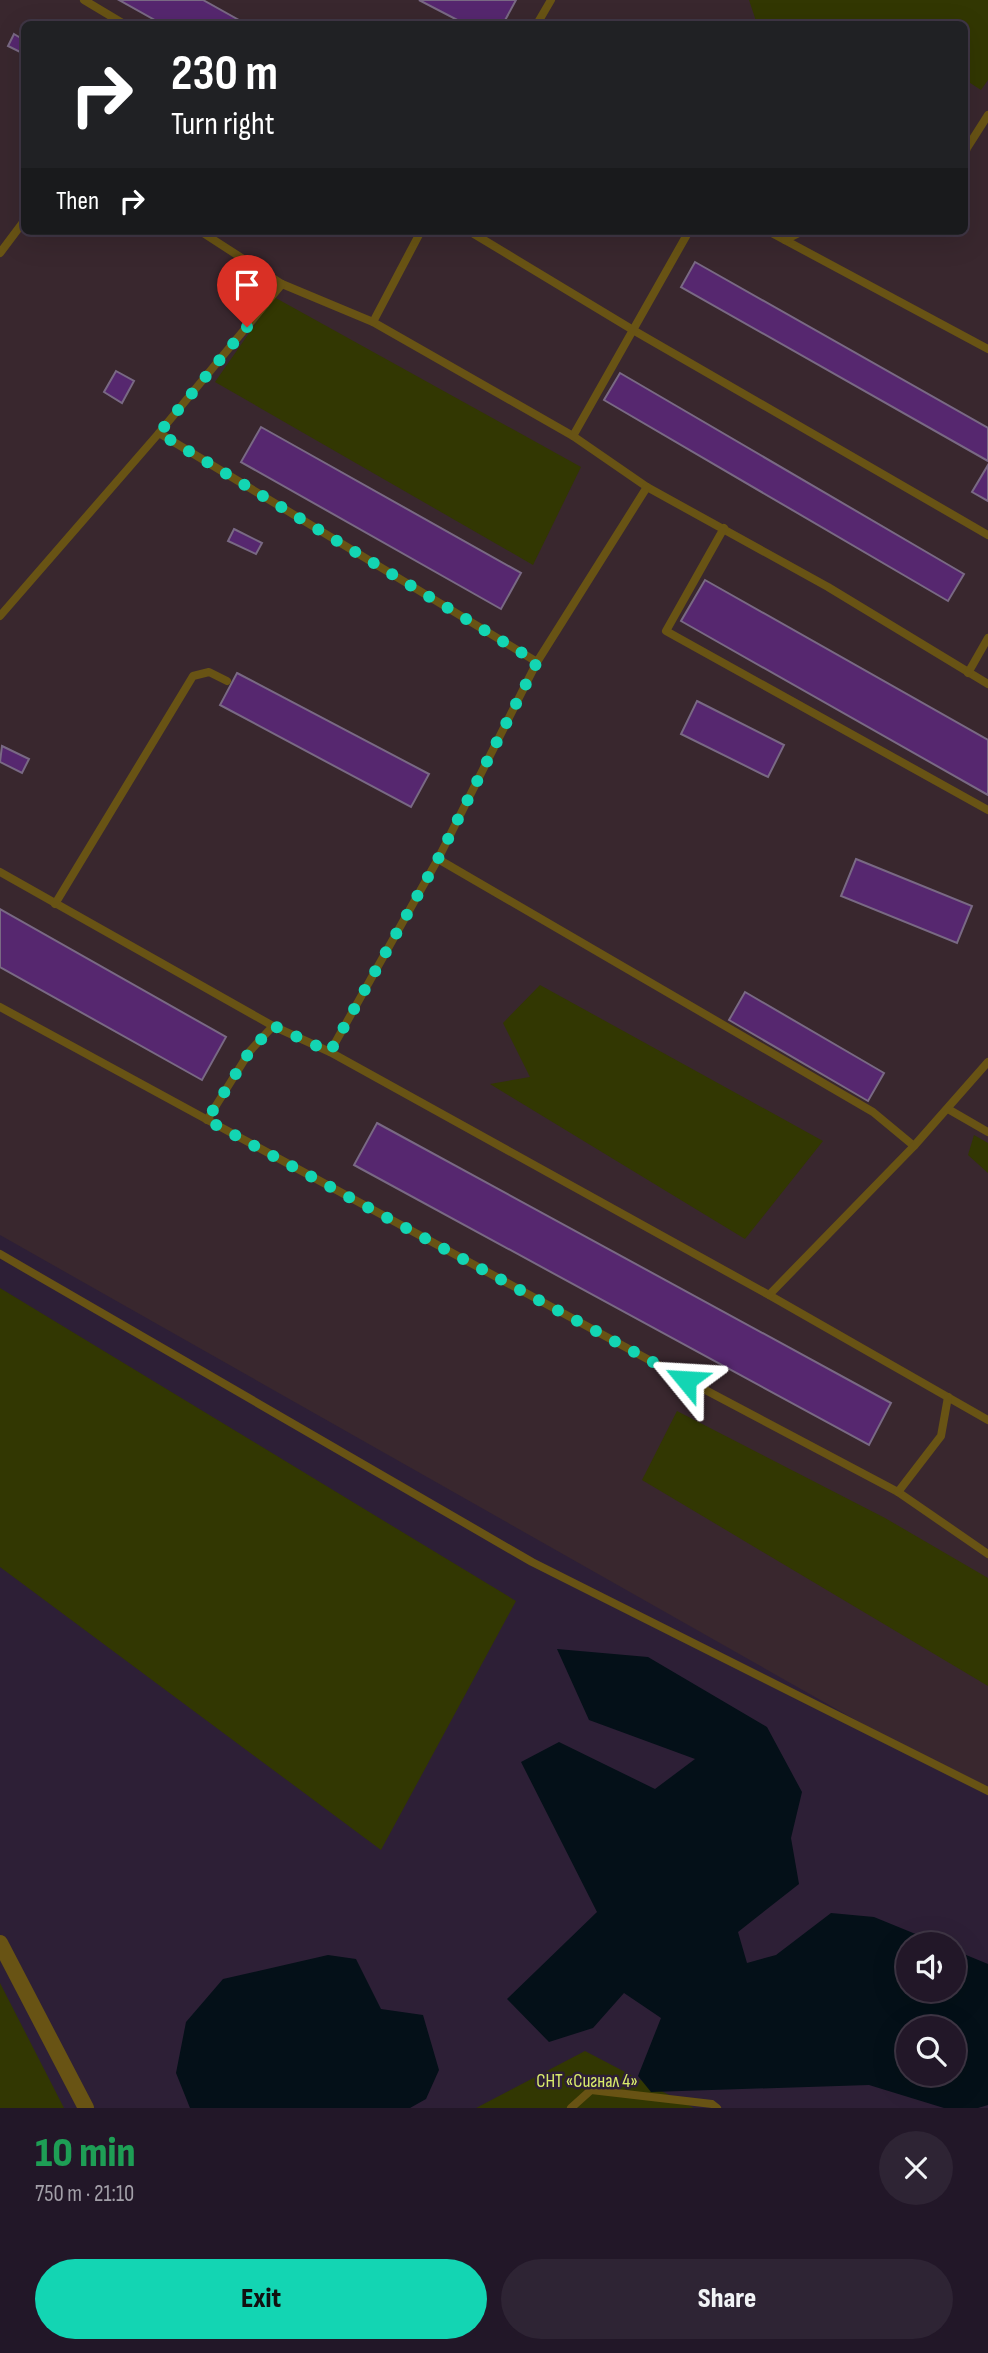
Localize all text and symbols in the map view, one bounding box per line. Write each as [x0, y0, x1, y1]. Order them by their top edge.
text: 230 m [171, 45, 278, 104]
icon: right [56, 49, 147, 140]
text: Turn right [171, 105, 275, 144]
icon: right [113, 182, 151, 220]
text: Then [56, 186, 99, 217]
pin [217, 255, 277, 327]
icon: arrive [228, 266, 266, 304]
position arrow [649, 1343, 723, 1417]
map controls [896, 1932, 966, 2086]
button: sound [896, 1932, 966, 2002]
button: search [896, 2016, 966, 2086]
park label: СНТ «Сигнал 4» [536, 2070, 638, 2093]
text: 10 min [35, 2128, 135, 2179]
button: close [879, 2131, 953, 2205]
text: 750 m · 21:10 [35, 2180, 134, 2208]
button: Exit [35, 2259, 487, 2339]
button: Share [501, 2259, 953, 2339]

